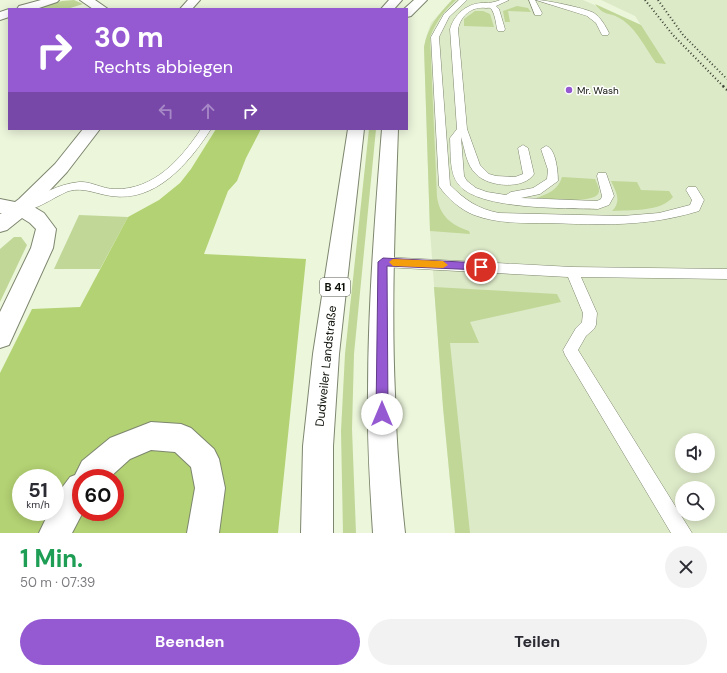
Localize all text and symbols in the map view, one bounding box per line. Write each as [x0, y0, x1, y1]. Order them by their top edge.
text: 30 m [94, 19, 164, 56]
icon: right [28, 24, 80, 76]
text: Rechts abbiegen [94, 55, 233, 79]
place label: Mr. Wash [577, 84, 619, 97]
marker: Mr. Wash [564, 85, 574, 95]
icon: left [155, 100, 177, 122]
icon: ahead [197, 100, 219, 122]
icon: right [239, 100, 261, 122]
pin [464, 250, 498, 284]
icon: arrive [470, 256, 492, 278]
road number: B 41 [320, 278, 350, 296]
street label: Dudweiler Landstraße [312, 304, 340, 427]
position arrow [361, 393, 403, 435]
map controls [675, 433, 715, 521]
button: sound [675, 433, 715, 473]
speed limit sign: 60 [72, 469, 124, 521]
text: 51 [28, 477, 48, 503]
button: search [675, 481, 715, 521]
text: km/h [26, 498, 50, 511]
text: 1 Min. [20, 543, 83, 574]
button: close [665, 546, 707, 588]
text: 50 m · 07:39 [20, 574, 95, 591]
button: Beenden [20, 619, 360, 665]
button: Teilen [368, 619, 707, 665]

